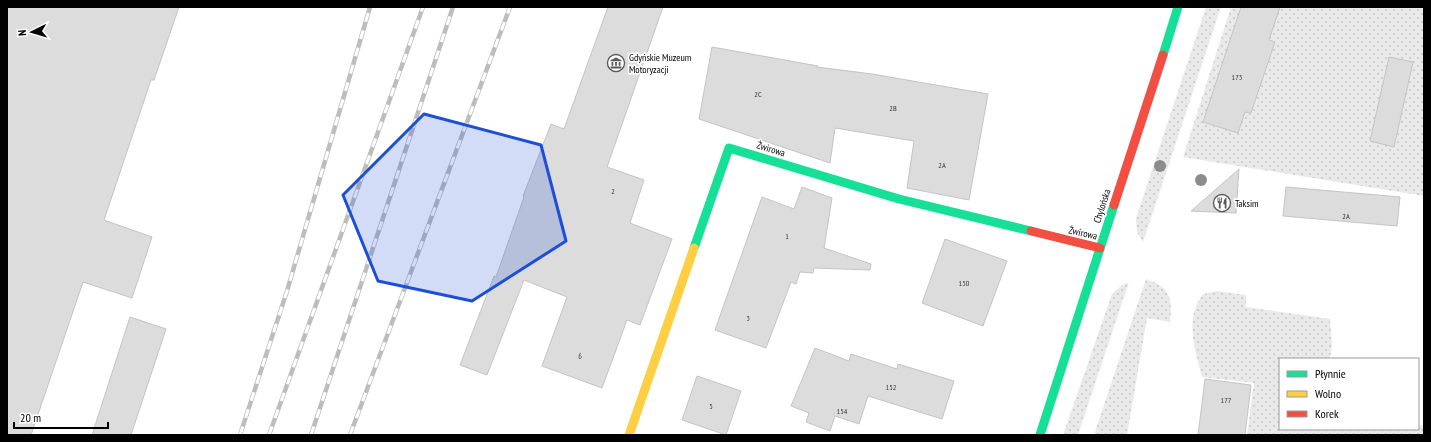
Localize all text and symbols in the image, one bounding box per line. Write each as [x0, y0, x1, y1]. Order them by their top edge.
north arrow [12, 12, 52, 52]
text: N [15, 29, 29, 36]
place label: Gdyńskie Muzeum Motoryzacji [629, 51, 691, 76]
museum icon: Gdyńskie Muzeum Motoryzacji [606, 53, 626, 73]
house number: 173 [1232, 72, 1243, 82]
house number: 2C [754, 89, 762, 99]
house number: 2B [889, 103, 897, 113]
street label: Żwirowa [755, 139, 787, 159]
house number: 2A [938, 160, 946, 170]
house number: 2 [611, 186, 615, 196]
street label: Chylońska [1090, 187, 1114, 225]
restaurant icon: Taksim [1212, 193, 1232, 213]
place label: Taksim [1235, 197, 1259, 210]
house number: 2A [1342, 211, 1350, 221]
street label: Żwirowa [1067, 223, 1099, 243]
house number: 1 [785, 231, 789, 241]
house number: 150 [959, 278, 970, 288]
house number: 3 [746, 313, 750, 323]
house number: 6 [578, 351, 582, 361]
legend [1279, 358, 1419, 430]
text: Płynnie [1315, 366, 1346, 381]
house number: 152 [886, 382, 897, 392]
text: Wolno [1315, 386, 1341, 401]
house number: 177 [1221, 395, 1232, 405]
house number: 5 [709, 401, 713, 411]
scale bar [14, 404, 108, 430]
house number: 154 [837, 406, 848, 416]
text: Korek [1315, 406, 1339, 421]
text: 20 m [20, 410, 41, 425]

